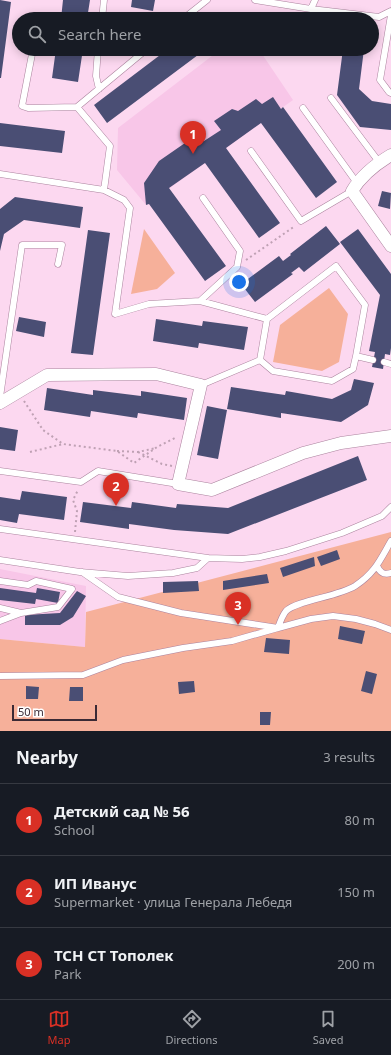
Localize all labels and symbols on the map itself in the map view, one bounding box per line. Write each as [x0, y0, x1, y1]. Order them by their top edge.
pin: 1 [180, 121, 206, 154]
your location [229, 272, 249, 292]
pin: 2 [103, 473, 129, 506]
pin: 3 [225, 592, 251, 625]
scale bar [12, 703, 97, 722]

